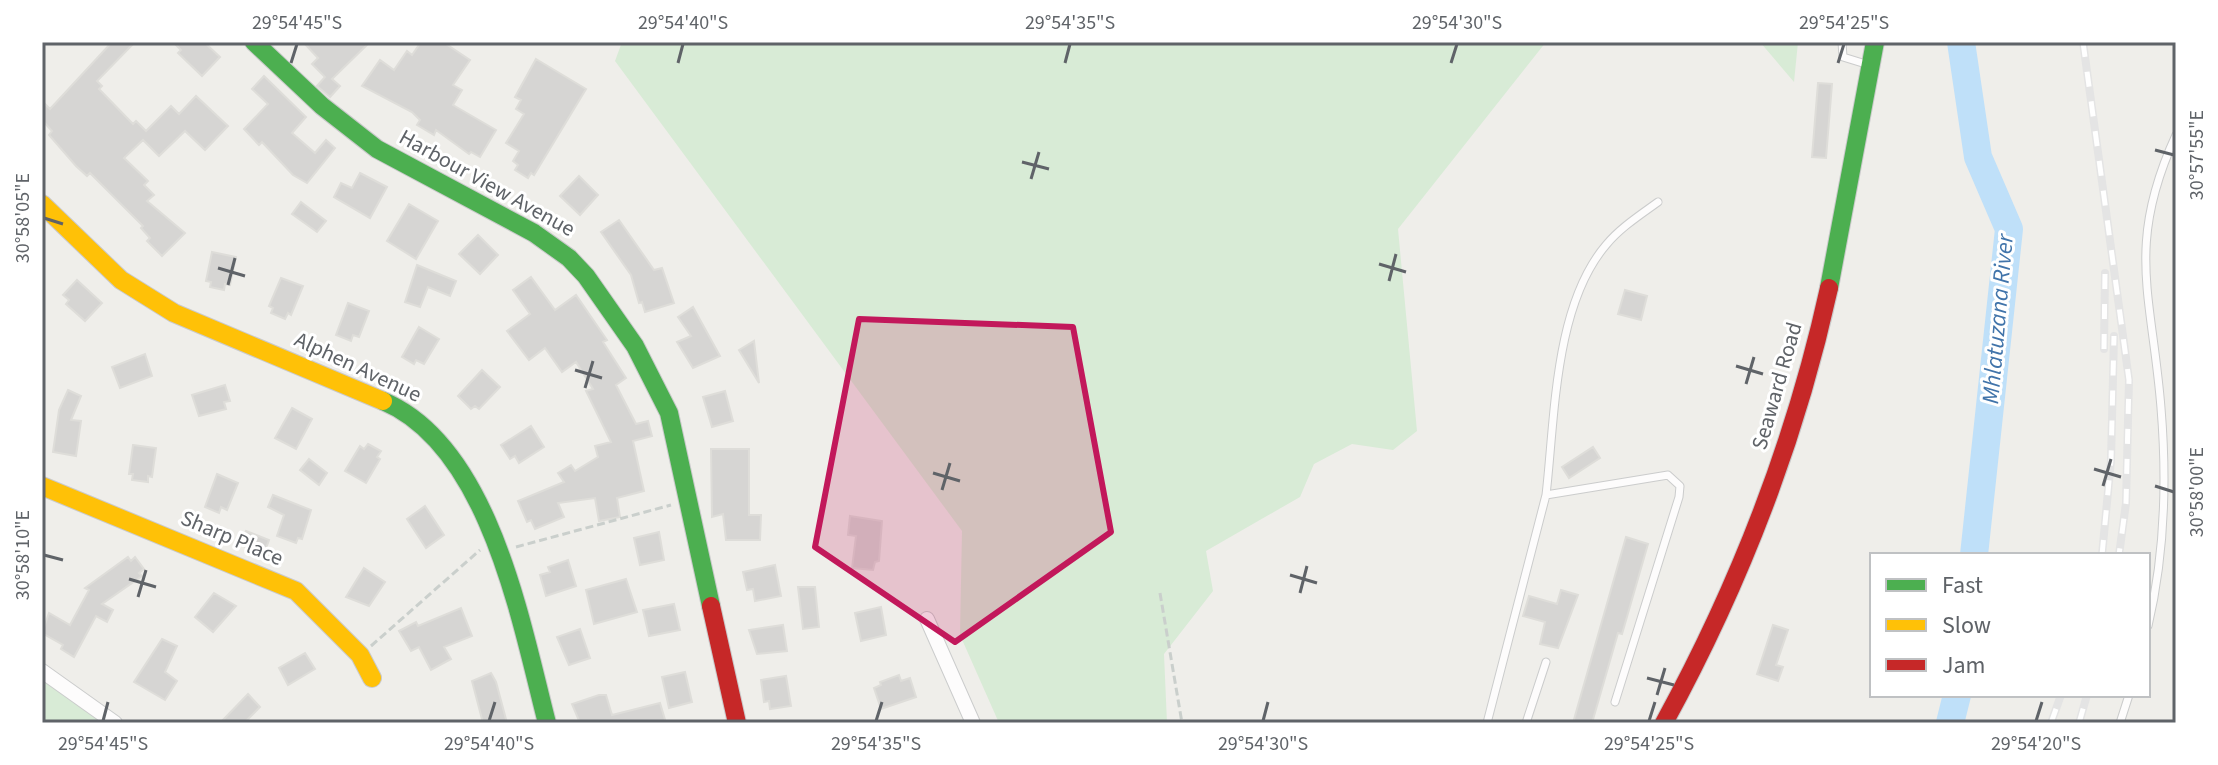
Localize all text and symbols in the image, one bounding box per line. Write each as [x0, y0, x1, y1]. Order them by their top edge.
text: 29°54'45"S [252, 9, 342, 37]
text: 29°54'40"S [638, 9, 728, 37]
text: 29°54'35"S [1025, 9, 1115, 37]
text: 29°54'30"S [1412, 9, 1502, 37]
text: 29°54'25"S [1799, 9, 1889, 37]
text: 30°57'55"E [2183, 110, 2211, 200]
street label: Harbour View Avenue [393, 121, 581, 245]
text: 30°58'05"E [9, 173, 37, 263]
water label: Mhlatuzana River [1973, 231, 2023, 405]
street label: Seaward Road [1744, 318, 1810, 454]
street label: Alphen Avenue [289, 324, 427, 410]
text: 30°58'00"E [2183, 447, 2211, 537]
street label: Sharp Place [176, 502, 288, 574]
text: 30°58'10"E [9, 510, 37, 600]
legend [1870, 553, 2150, 697]
text: Fast [1942, 568, 1983, 603]
text: Slow [1942, 608, 1991, 643]
text: Jam [1942, 648, 1986, 683]
text: 29°54'45"S [58, 730, 148, 758]
text: 29°54'40"S [444, 730, 534, 758]
text: 29°54'35"S [831, 730, 921, 758]
text: 29°54'30"S [1218, 730, 1308, 758]
text: 29°54'25"S [1604, 730, 1694, 758]
text: 29°54'20"S [1991, 730, 2081, 758]

